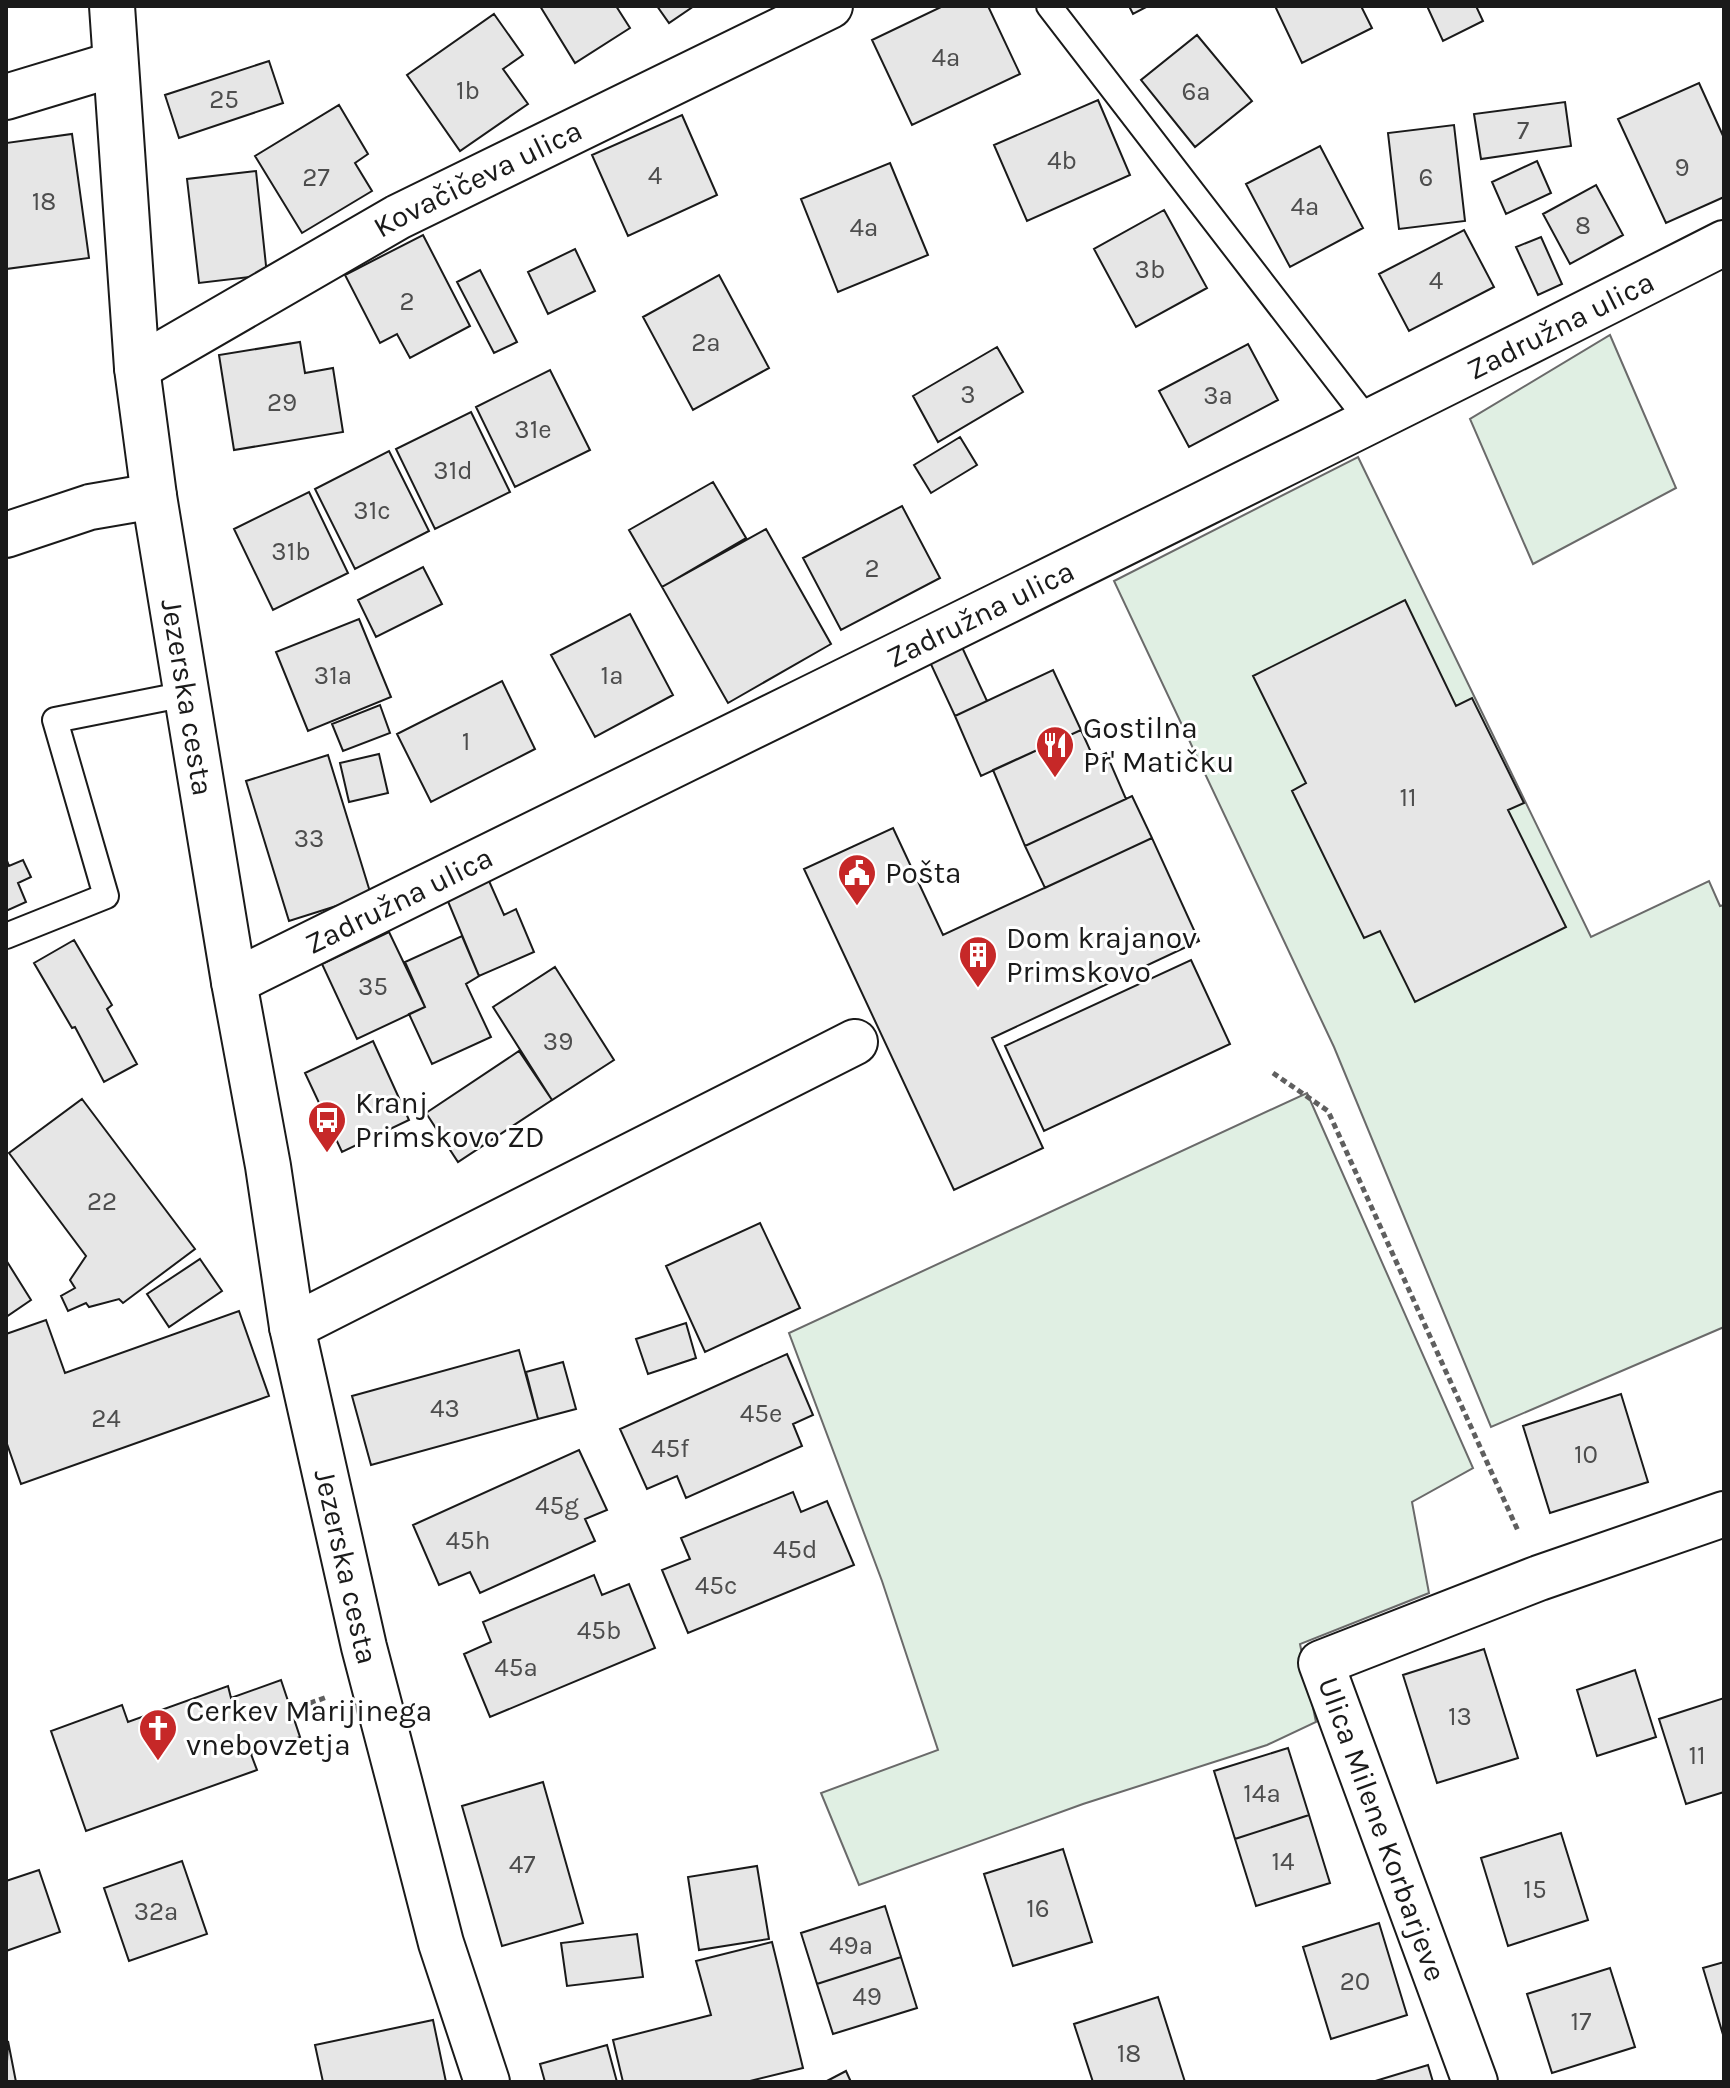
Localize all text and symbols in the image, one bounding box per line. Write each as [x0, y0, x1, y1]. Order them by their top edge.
house number: 4a [932, 42, 960, 73]
house number: 1b [456, 75, 480, 106]
house number: 6a [1181, 76, 1211, 107]
house number: 25 [209, 84, 239, 115]
street label: Kovačičeva ulica [367, 112, 588, 245]
house number: 7 [1517, 115, 1529, 146]
house number: 4b [1047, 145, 1077, 176]
house number: 9 [1674, 152, 1690, 183]
house number: 4 [648, 160, 662, 191]
house number: 27 [302, 162, 330, 193]
house number: 6 [1419, 162, 1433, 193]
house number: 18 [32, 186, 56, 217]
house number: 4a [1291, 191, 1319, 222]
house number: 8 [1575, 210, 1591, 241]
house number: 4a [850, 212, 878, 243]
house number: 3b [1135, 254, 1165, 285]
street label: Zadružna ulica [1461, 264, 1660, 388]
house number: 4 [1429, 265, 1443, 296]
house number: 2 [399, 286, 415, 317]
house number: 2a [691, 327, 721, 358]
house number: 3 [960, 379, 976, 410]
house number: 3a [1203, 380, 1233, 411]
house number: 29 [267, 387, 297, 418]
house number: 31e [514, 414, 552, 445]
house number: 31d [433, 455, 473, 486]
house number: 31c [353, 495, 391, 526]
house number: 31b [271, 536, 311, 567]
house number: 2 [864, 553, 880, 584]
street label: Zadružna ulica [881, 553, 1080, 676]
street label: Jezerska cesta [153, 596, 221, 798]
house number: 31a [314, 660, 352, 691]
house number: 1a [601, 660, 623, 691]
place label: Gostilna Pr' Matičku [1083, 710, 1234, 780]
restaurant icon: Gostilna Pr' Matičku [1034, 724, 1076, 779]
house number: 1 [462, 726, 470, 757]
house number: 11 [1399, 782, 1417, 813]
house number: 33 [294, 823, 324, 854]
street label: Zadružna ulica [299, 839, 499, 962]
public building icon: Pošta [836, 852, 878, 907]
place label: Pošta [885, 855, 962, 891]
place label: Dom krajanov Primskovo [1006, 920, 1197, 990]
building icon: Dom krajanov Primskovo [957, 934, 999, 989]
house number: 35 [358, 971, 388, 1002]
house number: 39 [543, 1026, 573, 1057]
place label: Kranj Primskovo ZD [355, 1085, 545, 1155]
bus stop icon: Kranj Primskovo ZD [306, 1099, 348, 1154]
house number: 22 [87, 1186, 117, 1217]
house number: 43 [430, 1393, 460, 1424]
house number: 45e [740, 1398, 782, 1429]
house number: 24 [91, 1403, 121, 1434]
house number: 45f [651, 1433, 690, 1464]
house number: 10 [1574, 1439, 1598, 1470]
street label: Jezerska cesta [307, 1466, 386, 1668]
house number: 45g [535, 1490, 579, 1521]
house number: 45h [446, 1525, 490, 1556]
house number: 45d [773, 1534, 817, 1565]
house number: 45c [695, 1570, 737, 1601]
house number: 45b [577, 1615, 621, 1646]
house number: 45a [494, 1652, 538, 1683]
street label: Ulica Milene Korbarjeve [1310, 1672, 1454, 1986]
place label: Cerkev Marijinega vnebovzetja [186, 1693, 432, 1763]
house number: 13 [1448, 1701, 1472, 1732]
church icon: Cerkev Marijinega vnebovzetja [137, 1707, 179, 1762]
house number: 11 [1688, 1740, 1706, 1771]
house number: 14a [1243, 1778, 1281, 1809]
house number: 14 [1271, 1846, 1295, 1877]
house number: 47 [509, 1849, 535, 1880]
house number: 15 [1523, 1874, 1547, 1905]
house number: 16 [1026, 1893, 1050, 1924]
house number: 32a [134, 1896, 178, 1927]
house number: 49a [829, 1930, 873, 1961]
house number: 20 [1340, 1966, 1370, 1997]
house number: 49 [852, 1981, 882, 2012]
house number: 17 [1571, 2006, 1591, 2037]
house number: 18 [1117, 2038, 1141, 2069]

